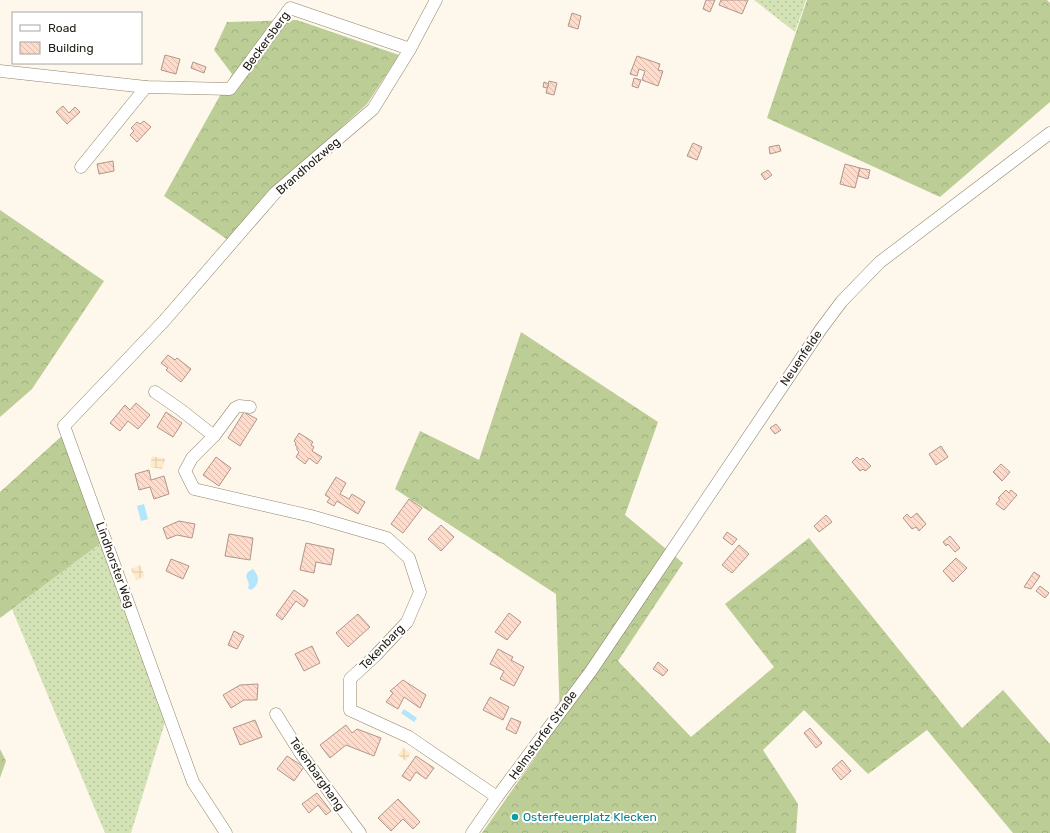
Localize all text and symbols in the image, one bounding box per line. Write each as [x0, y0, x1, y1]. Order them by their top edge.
street label: Beckersberg [240, 9, 292, 73]
legend [12, 12, 142, 64]
text: Road [48, 21, 76, 35]
text: Building [48, 41, 94, 55]
street label: Brandholzweg [273, 134, 343, 198]
street label: Neuenfelde [777, 327, 825, 389]
street label: Lindhorster Weg [93, 520, 137, 610]
street label: Tekenbarg [357, 621, 407, 673]
street label: Helmstorfer Straße [506, 688, 580, 782]
street label: Tekenbarghang [287, 735, 347, 813]
place label: Osterfeuerplatz Klecken [523, 810, 657, 824]
marker: Osterfeuerplatz Klecken [510, 812, 520, 822]

